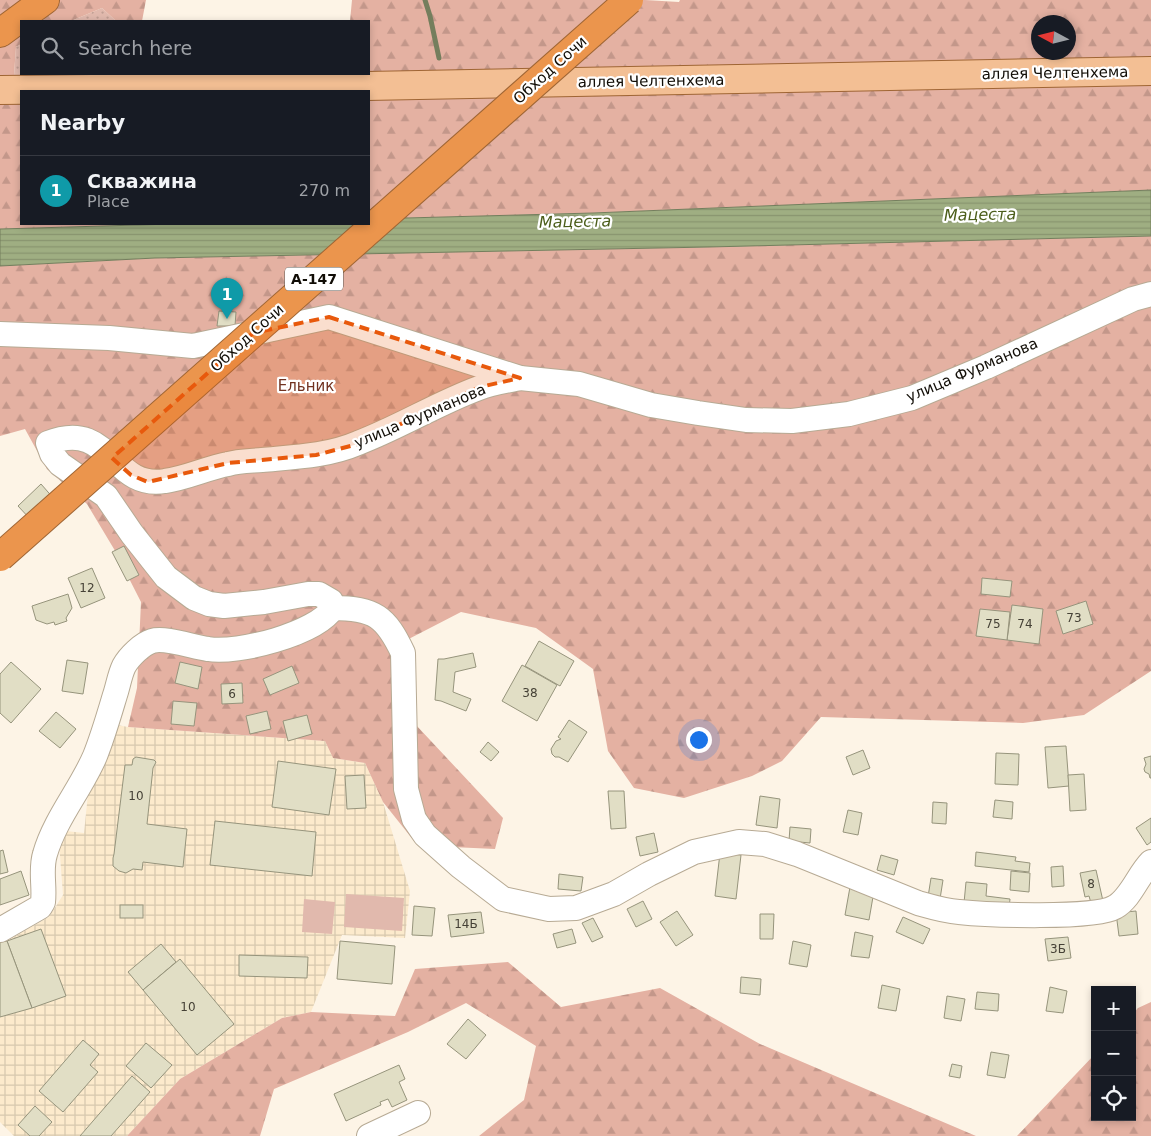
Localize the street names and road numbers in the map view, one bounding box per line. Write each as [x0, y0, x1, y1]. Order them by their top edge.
street label: Обход Сочи [510, 32, 590, 108]
street label: аллея Челтенхема [981, 63, 1129, 83]
street label: аллея Челтенхема [577, 71, 725, 91]
road number: А-147 [285, 268, 343, 290]
street label: Обход Сочи [207, 300, 287, 376]
street label: улица Фурманова [903, 334, 1041, 406]
street label: улица Фурманова [351, 380, 489, 452]

